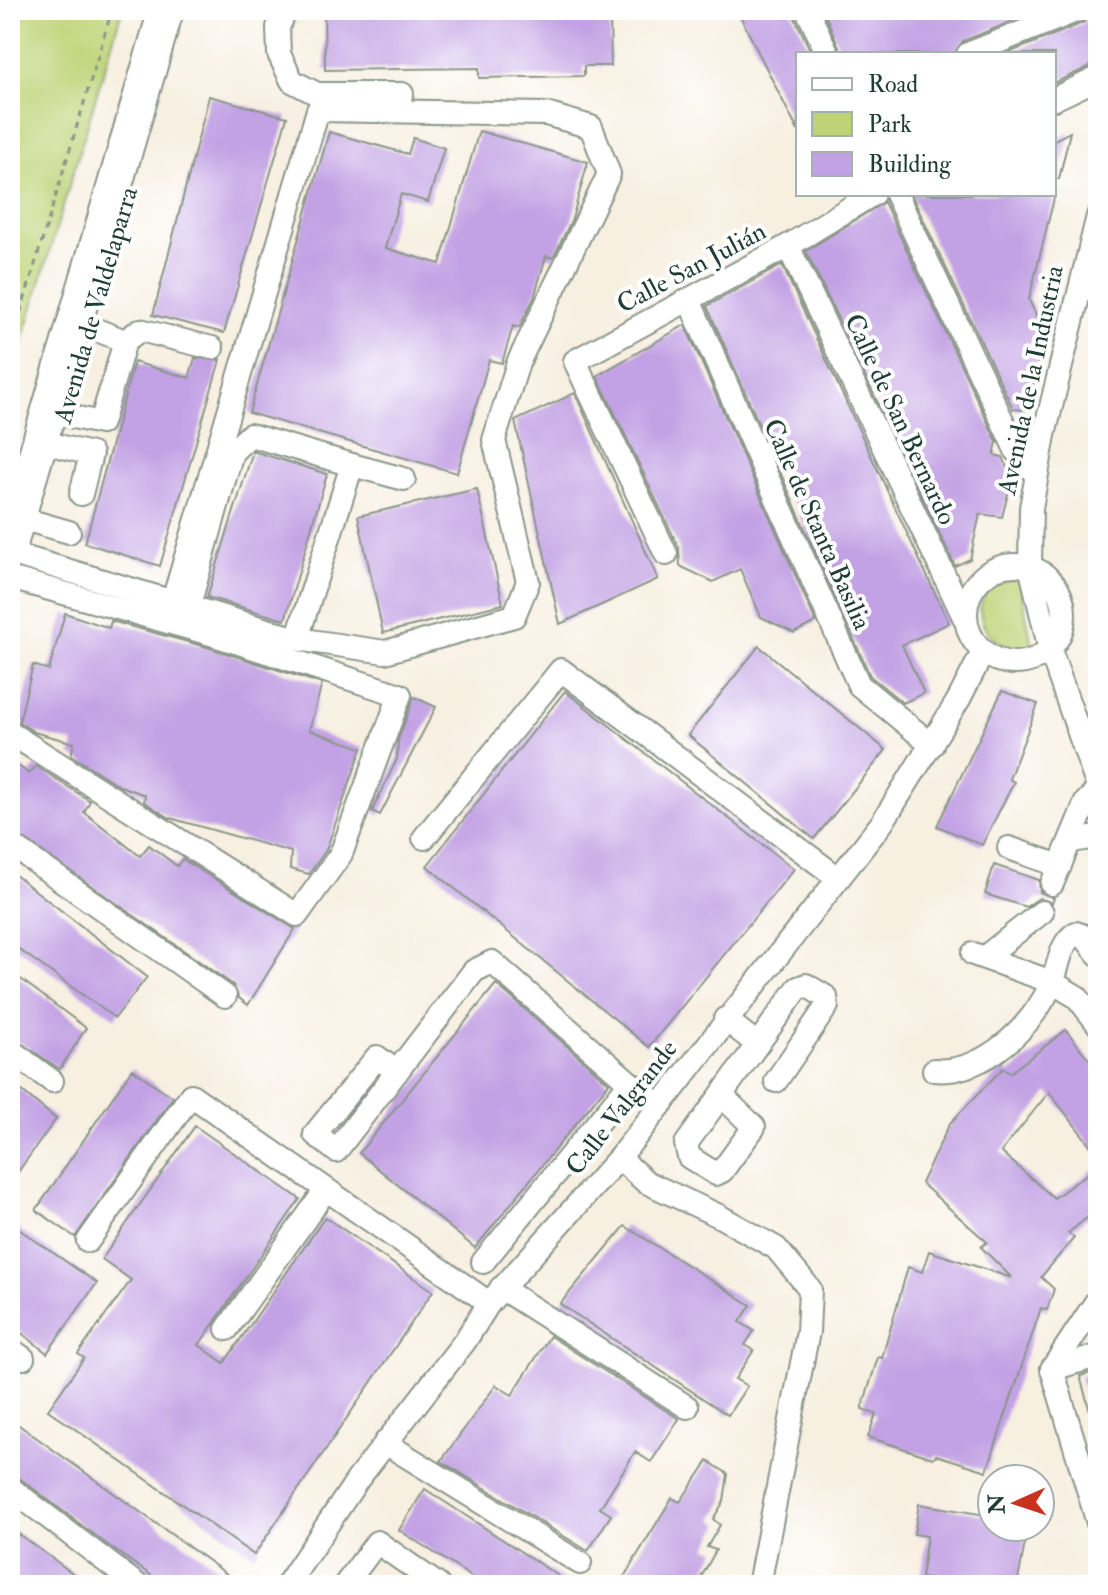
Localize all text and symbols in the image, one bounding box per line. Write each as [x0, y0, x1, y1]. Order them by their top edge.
legend [796, 52, 1056, 196]
text: Road [868, 69, 918, 100]
text: Park [868, 109, 912, 140]
text: Building [868, 149, 952, 180]
street label: Avenida de Valdelaparra [47, 183, 146, 428]
street label: Calle San Julián [611, 215, 772, 321]
street label: Avenida de la Industria [991, 262, 1071, 499]
street label: Calle de San Bernardo [837, 309, 963, 530]
street label: Calle de Stanta Basilia [756, 414, 878, 635]
street label: Calle Valgrande [559, 1033, 685, 1182]
north arrow [976, 1463, 1056, 1543]
text: N [983, 1493, 1012, 1516]

